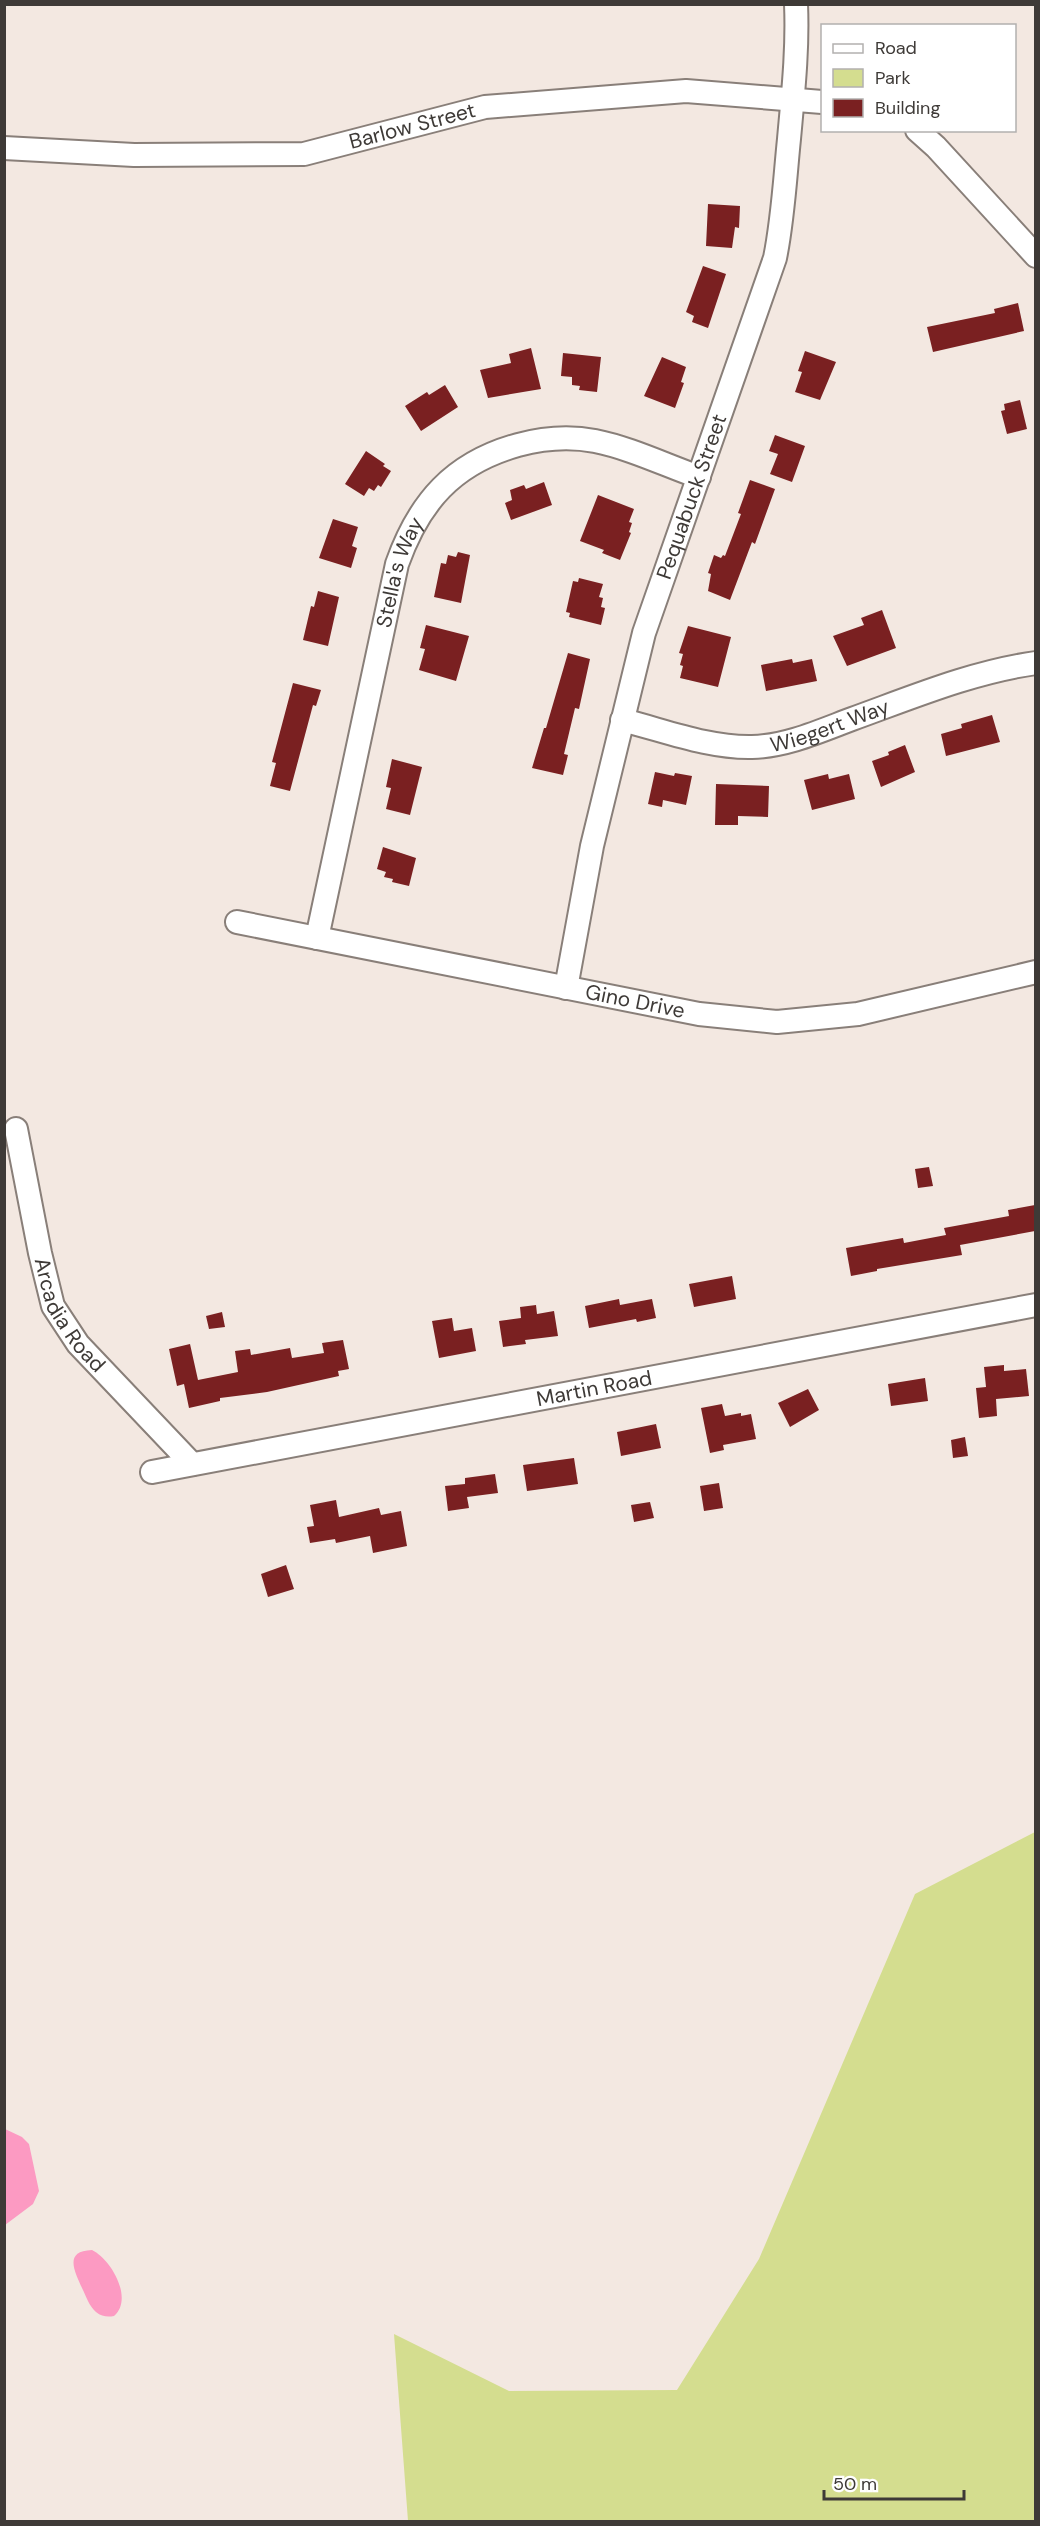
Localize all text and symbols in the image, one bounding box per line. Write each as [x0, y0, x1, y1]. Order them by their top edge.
legend [821, 24, 1016, 132]
text: Road [875, 36, 917, 60]
text: Park [875, 66, 911, 90]
street label: Barlow Street [346, 96, 479, 156]
text: Building [875, 96, 940, 120]
street label: Pequabuck Street [650, 410, 733, 583]
street label: Stella's Way [370, 512, 430, 630]
street label: Wiegert Way [768, 692, 893, 759]
street label: Gino Drive [583, 978, 687, 1025]
street label: Arcadia Road [28, 1255, 112, 1378]
street label: Martin Road [534, 1364, 654, 1413]
scale bar [824, 2463, 964, 2501]
text: 50 m [833, 2472, 877, 2496]

